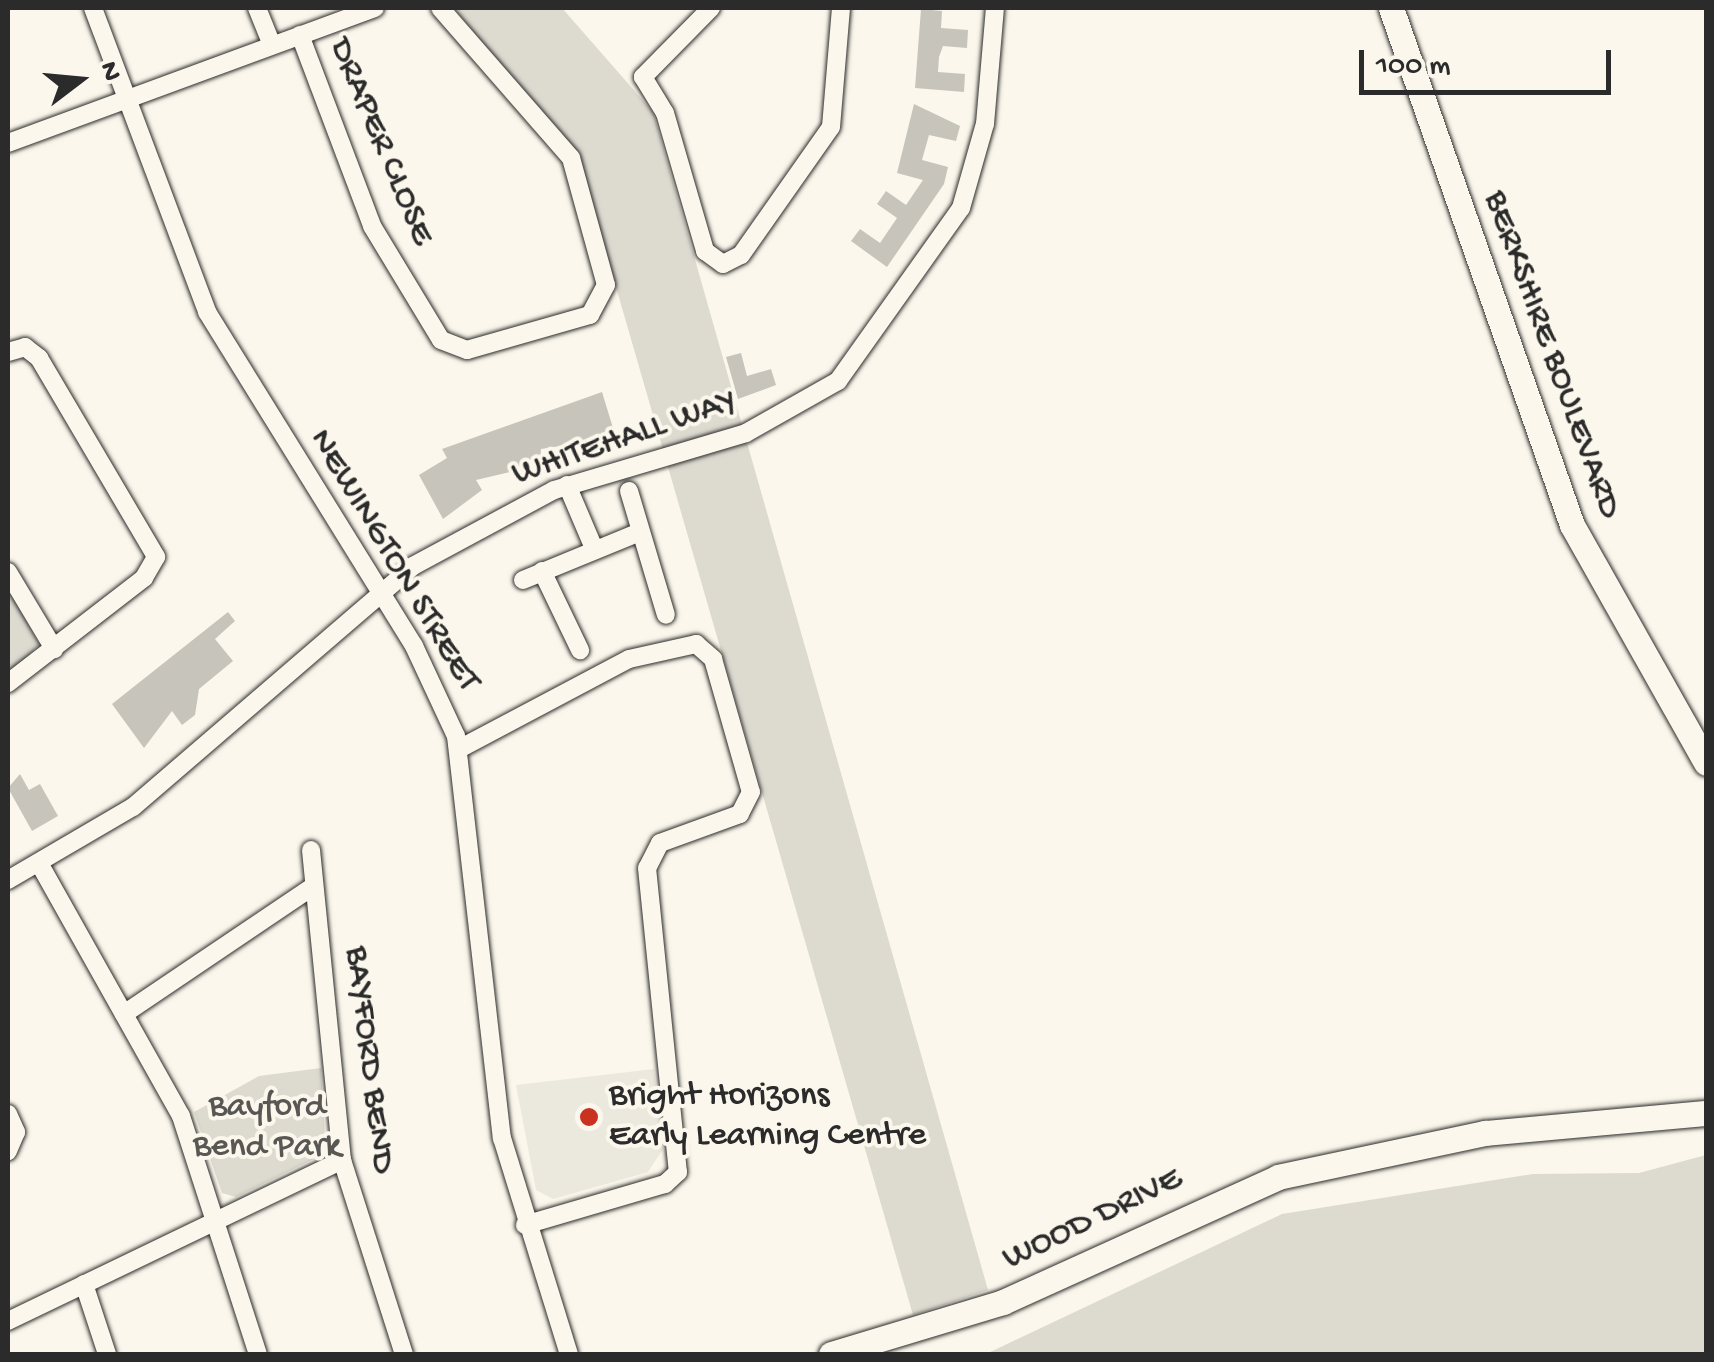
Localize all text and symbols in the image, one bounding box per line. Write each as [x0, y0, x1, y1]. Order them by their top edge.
north arrow [30, 30, 130, 130]
scale bar [1364, 30, 1616, 92]
street label: DRAPER CLOSE [318, 32, 442, 252]
text: 100 m [1376, 50, 1451, 85]
text: N [91, 58, 128, 85]
street label: BERKSHIRE BOULEVARD [1472, 186, 1630, 524]
street label: WHITEHALL WAY [507, 381, 743, 497]
street label: NEWINGTON STREET [298, 422, 488, 700]
street label: BAYFORD BEND [333, 944, 403, 1176]
place label: Bright Horizons Early Learning Centre [609, 1076, 926, 1158]
park label: Bayford Bend Park [193, 1087, 341, 1169]
marker: Bright Horizons Early Learning Centre [578, 1106, 600, 1128]
street label: WOOD DRIVE [997, 1159, 1189, 1281]

